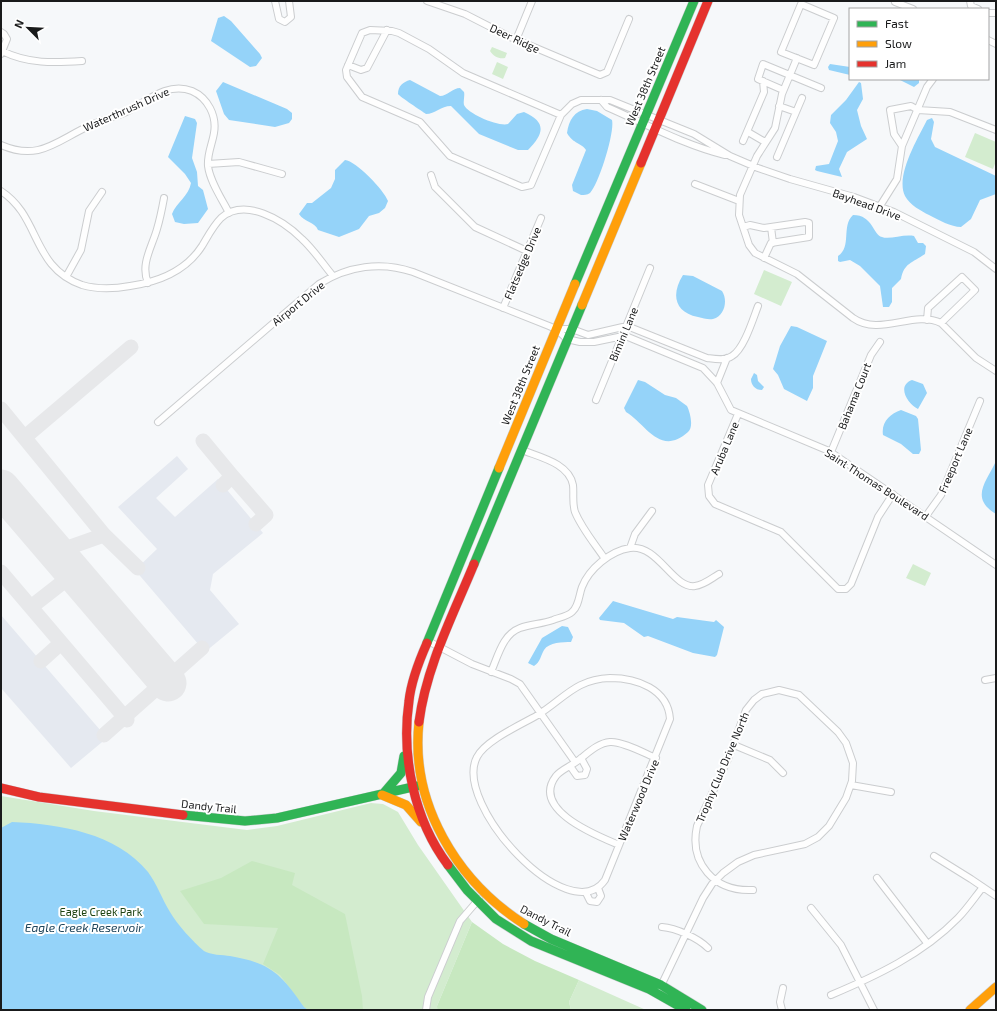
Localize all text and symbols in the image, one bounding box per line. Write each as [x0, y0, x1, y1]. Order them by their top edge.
north arrow [8, 8, 48, 48]
legend [849, 8, 989, 80]
text: Fast [885, 16, 909, 30]
text: N [11, 17, 26, 30]
street label: Deer Ridge [488, 21, 542, 55]
text: Slow [885, 36, 912, 50]
street label: West 38th Street [622, 44, 668, 128]
text: Jam [885, 56, 906, 70]
street label: Waterthrush Drive [81, 84, 171, 134]
street label: Bayhead Drive [831, 186, 903, 222]
street label: Flatsedge Drive [501, 225, 543, 301]
street label: Airport Drive [269, 278, 327, 328]
street label: Bimini Lane [606, 305, 640, 363]
street label: West 38th Street [498, 343, 542, 427]
street label: Bahama Court [835, 361, 873, 431]
street label: Aruba Lane [707, 419, 741, 476]
street label: Freeport Lane [935, 425, 975, 495]
street label: Saint Thomas Boulevard [823, 445, 931, 523]
street label: Trophy Club Drive North [693, 710, 751, 824]
street label: Waterwood Drive [615, 757, 661, 843]
street label: Dandy Trail [181, 797, 238, 815]
street label: Dandy Trail [518, 902, 574, 939]
park label: Eagle Creek Park [60, 905, 143, 918]
water label: Eagle Creek Reservoir [25, 920, 143, 934]

